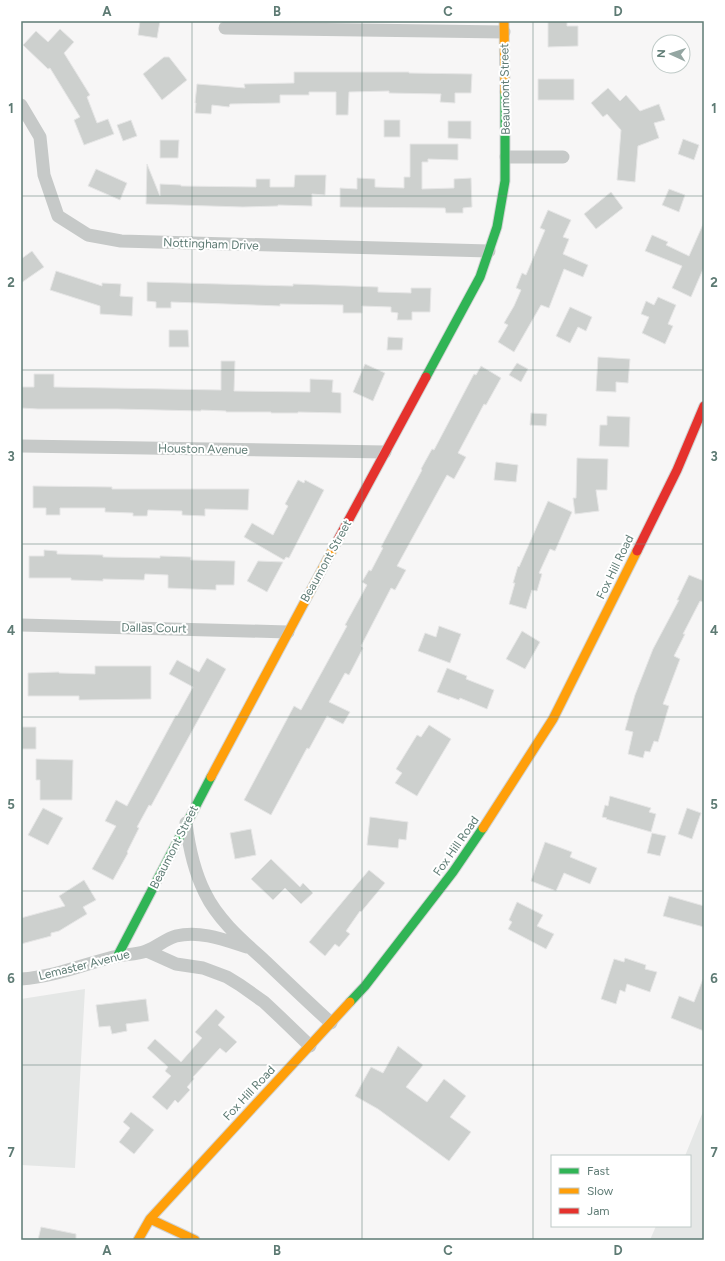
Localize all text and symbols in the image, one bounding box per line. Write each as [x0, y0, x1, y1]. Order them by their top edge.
text: A [102, 4, 112, 19]
text: B [273, 4, 281, 19]
text: C [443, 4, 453, 19]
text: D [613, 4, 623, 19]
north arrow [651, 34, 691, 74]
street label: Beaumont Street [497, 43, 513, 135]
text: N [655, 49, 668, 58]
text: 1 [8, 101, 14, 116]
text: 1 [711, 101, 717, 116]
street label: Nottingham Drive [163, 235, 259, 253]
text: 2 [7, 275, 15, 290]
text: 2 [710, 275, 718, 290]
street label: Houston Avenue [158, 441, 249, 457]
text: 3 [7, 449, 15, 464]
text: 3 [710, 449, 718, 464]
street label: Beaumont Street [298, 517, 355, 604]
street label: Fox Hill Road [593, 533, 637, 601]
street label: Dallas Court [121, 620, 187, 636]
text: 4 [7, 623, 15, 638]
text: 4 [710, 623, 718, 638]
text: 5 [7, 797, 15, 812]
text: 5 [710, 797, 718, 812]
street label: Beaumont Street [147, 803, 201, 891]
street label: Fox Hill Road [430, 813, 482, 879]
street label: Lemaster Avenue [37, 947, 131, 983]
text: 6 [7, 971, 15, 986]
text: 6 [710, 971, 718, 986]
street label: Fox Hill Road [220, 1063, 278, 1123]
text: 7 [7, 1145, 15, 1160]
text: 7 [710, 1145, 718, 1160]
legend [551, 1155, 691, 1227]
text: Fast [587, 1164, 610, 1178]
text: Slow [587, 1184, 614, 1198]
text: Jam [587, 1204, 610, 1218]
text: A [102, 1243, 112, 1258]
text: B [273, 1243, 281, 1258]
text: C [443, 1243, 453, 1258]
text: D [613, 1243, 623, 1258]

